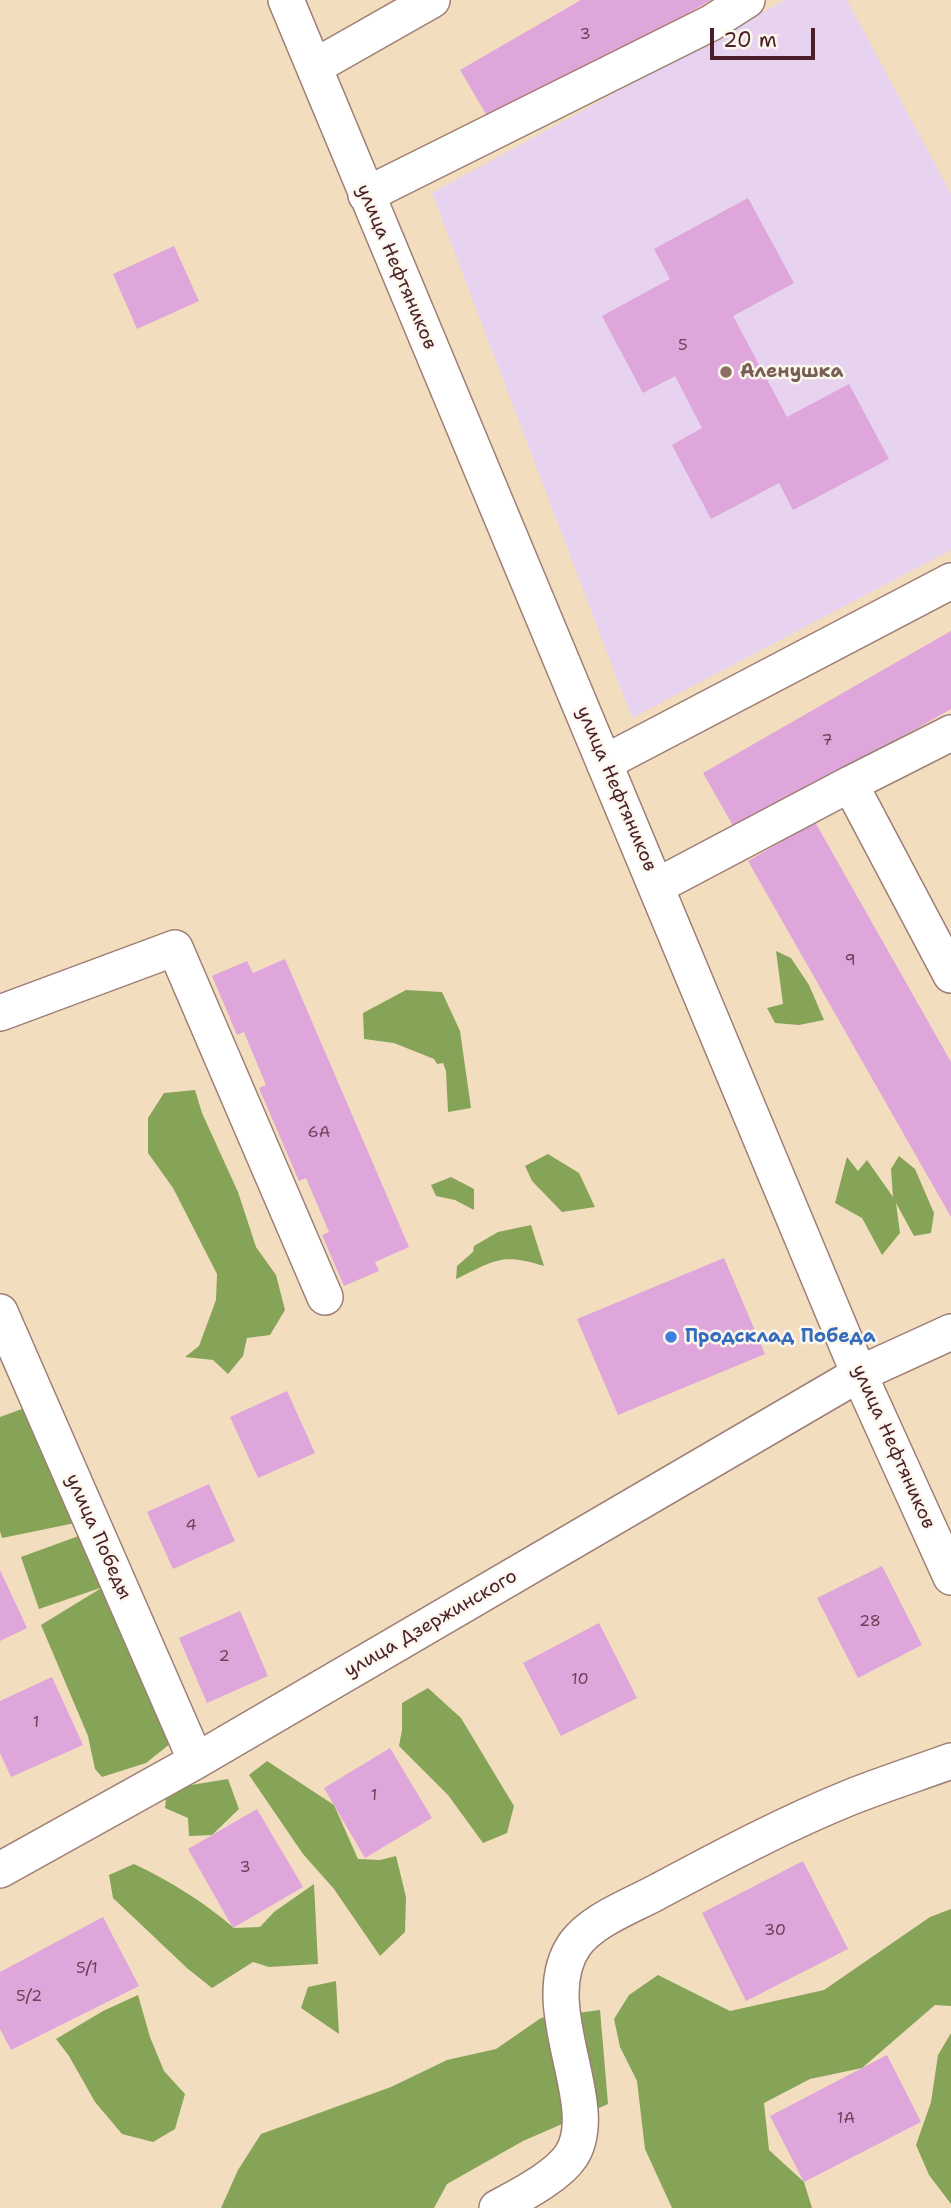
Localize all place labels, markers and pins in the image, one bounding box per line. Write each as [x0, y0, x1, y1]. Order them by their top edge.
place label: Аленушка [740, 361, 843, 383]
marker: Аленушка [718, 364, 734, 380]
place label: Продсклад Победа [685, 1326, 876, 1348]
marker: Продсклад Победа [663, 1329, 679, 1345]

